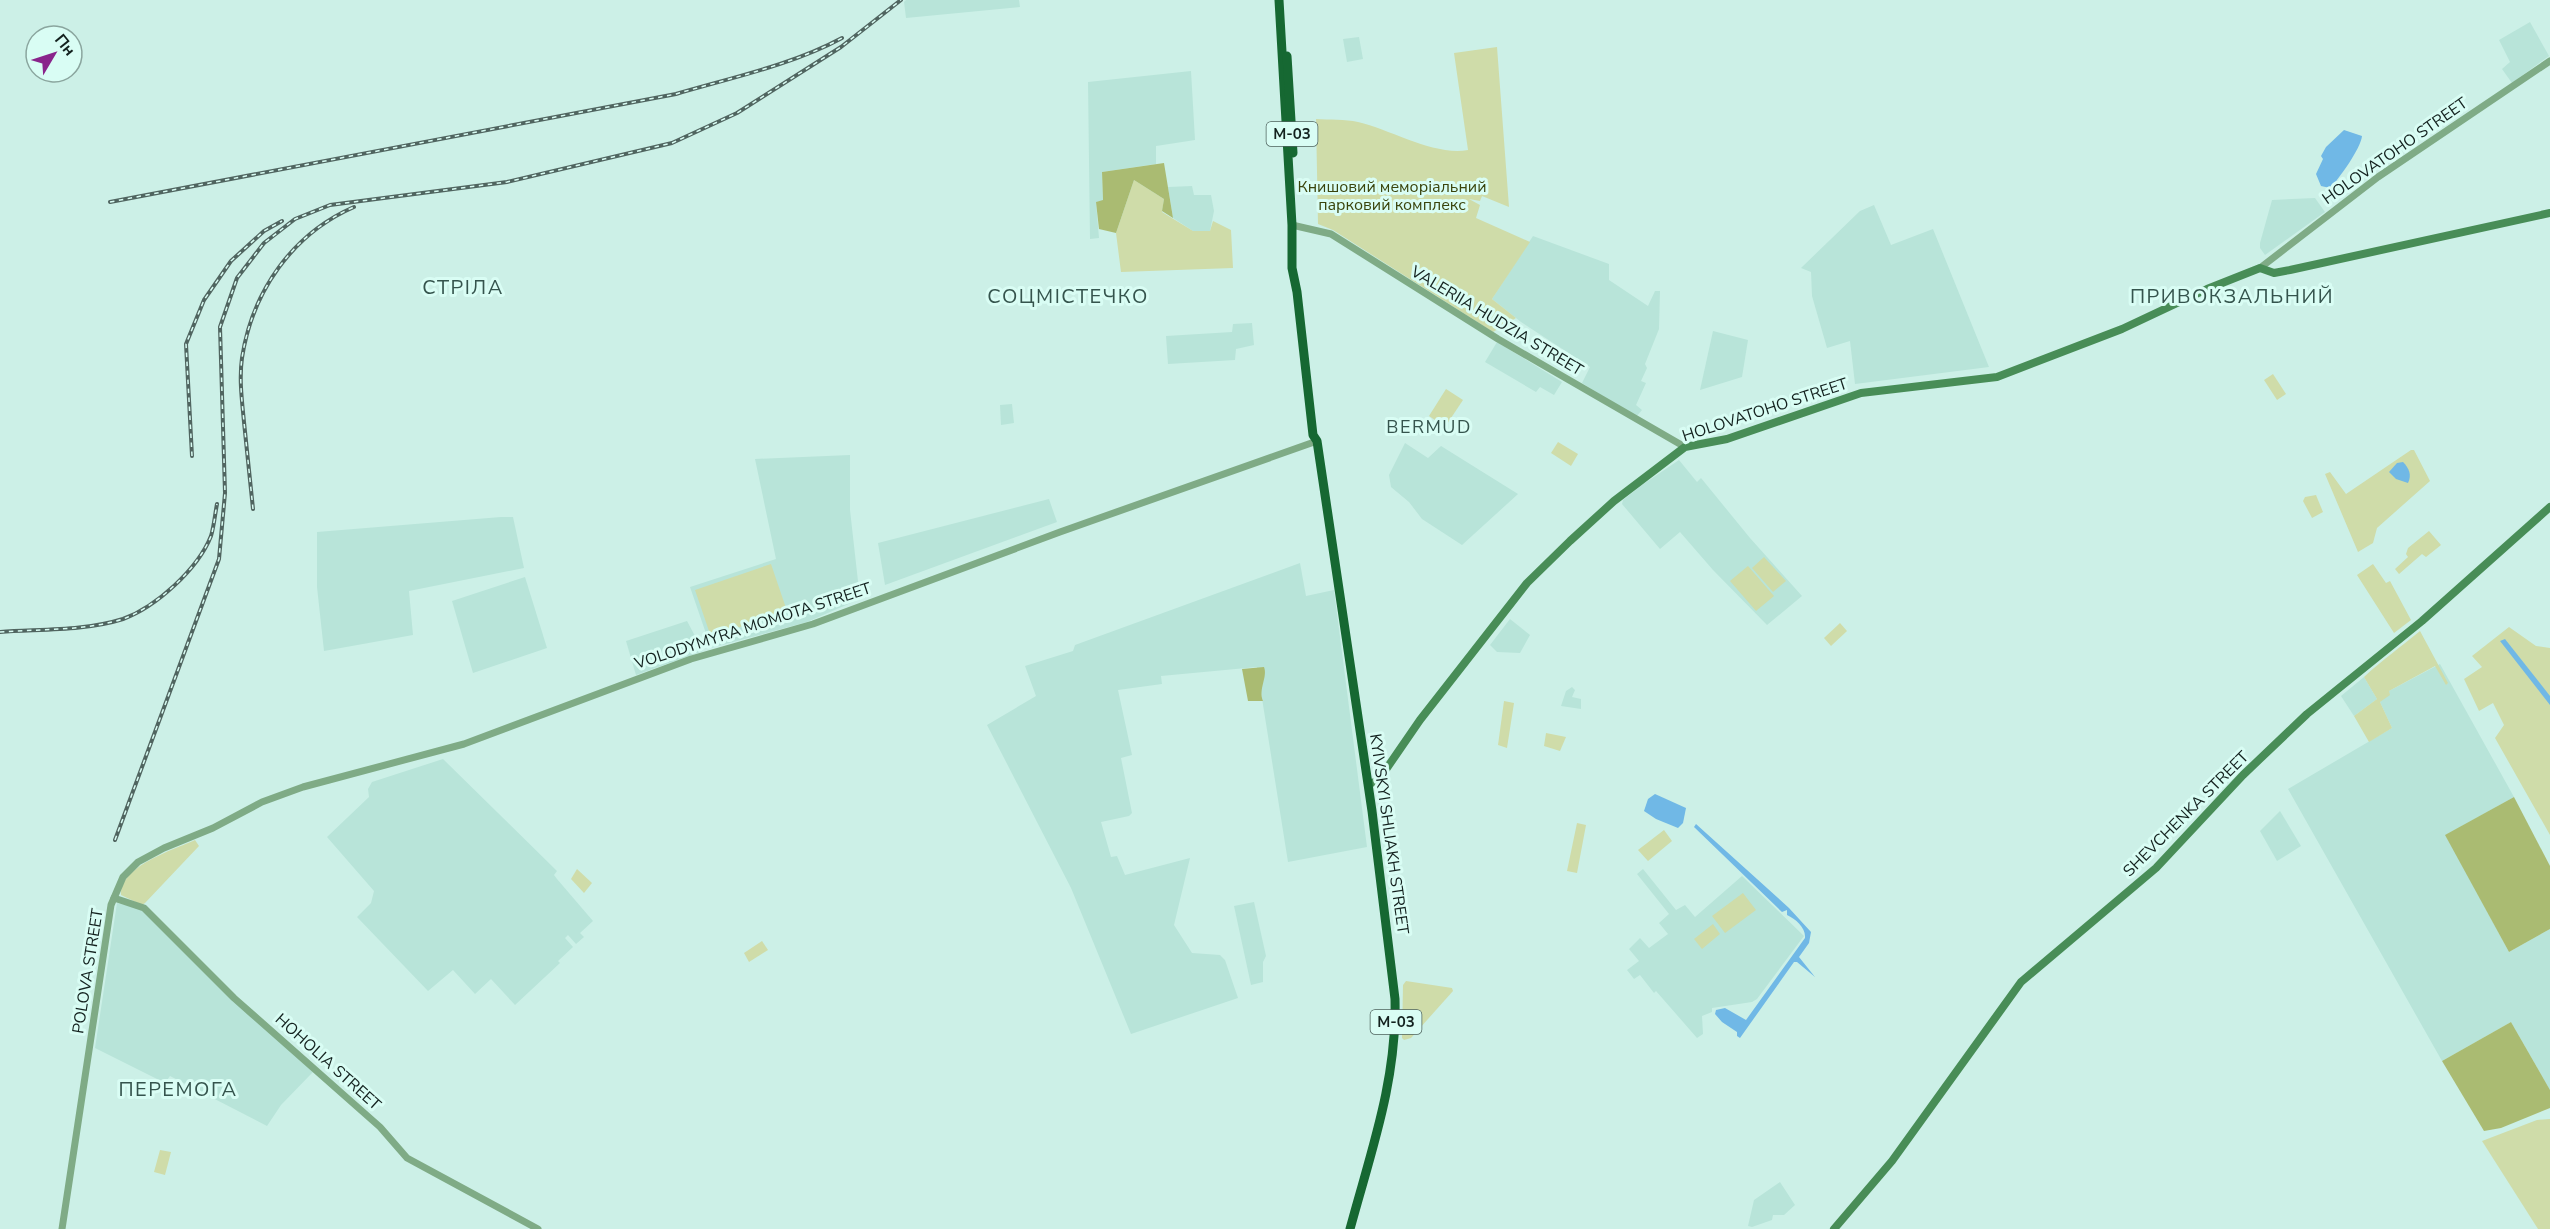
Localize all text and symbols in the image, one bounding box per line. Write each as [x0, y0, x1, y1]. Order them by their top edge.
north arrow [24, 24, 84, 84]
text: Пн [49, 30, 80, 61]
street label: HOLOVATOHO STREET [2318, 92, 2472, 210]
road number: М-03 [1266, 122, 1318, 146]
park label: Книшовий меморіальний парковий комплекс [1297, 176, 1487, 216]
street label: VALERIIA HUDZIA STREET [1406, 260, 1588, 381]
district label: СТРІЛА [422, 274, 504, 301]
district label: СОЦМІСТЕЧКО [987, 283, 1149, 310]
district label: ПРИВОКЗАЛЬНИЙ [2130, 283, 2334, 310]
street label: HOLOVATOHO STREET [1679, 373, 1851, 447]
district label: BERMUD [1386, 415, 1472, 439]
street label: VOLODYMYRA MOMOTA STREET [631, 577, 874, 675]
street label: KYIVSKYI SHLIAKH STREET [1364, 732, 1414, 936]
street label: SHEVCHENKA STREET [2118, 746, 2254, 882]
street label: POLOVA STREET [67, 907, 109, 1035]
street label: HOHOLIA STREET [270, 1008, 386, 1116]
road number: М-03 [1370, 1010, 1422, 1034]
district label: ПЕРЕМОГА [118, 1076, 238, 1103]

